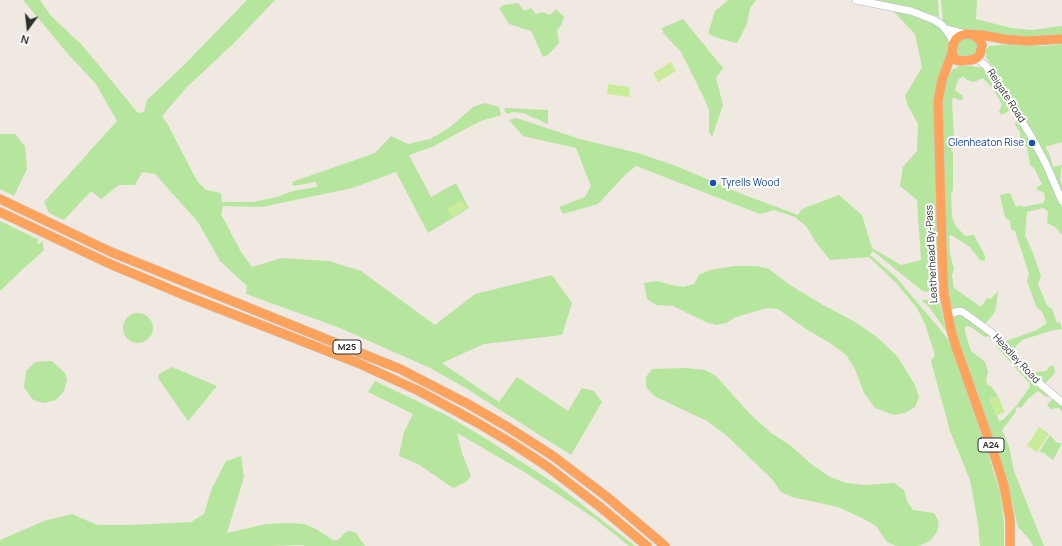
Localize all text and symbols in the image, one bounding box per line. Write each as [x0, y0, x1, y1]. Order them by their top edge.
north arrow [8, 8, 48, 48]
text: N [19, 32, 31, 48]
street label: Reigate Road [984, 67, 1028, 125]
place label: Glenheaton Rise [948, 137, 1024, 149]
marker: Glenheaton Rise [1027, 138, 1037, 148]
place label: Tyrells Wood [721, 177, 779, 189]
marker: Tyrells Wood [708, 178, 718, 188]
street label: Leatherhead By-Pass [923, 205, 941, 303]
street label: Headley Road [990, 332, 1042, 386]
road number: M25 [333, 340, 361, 354]
road number: A24 [978, 438, 1004, 452]

